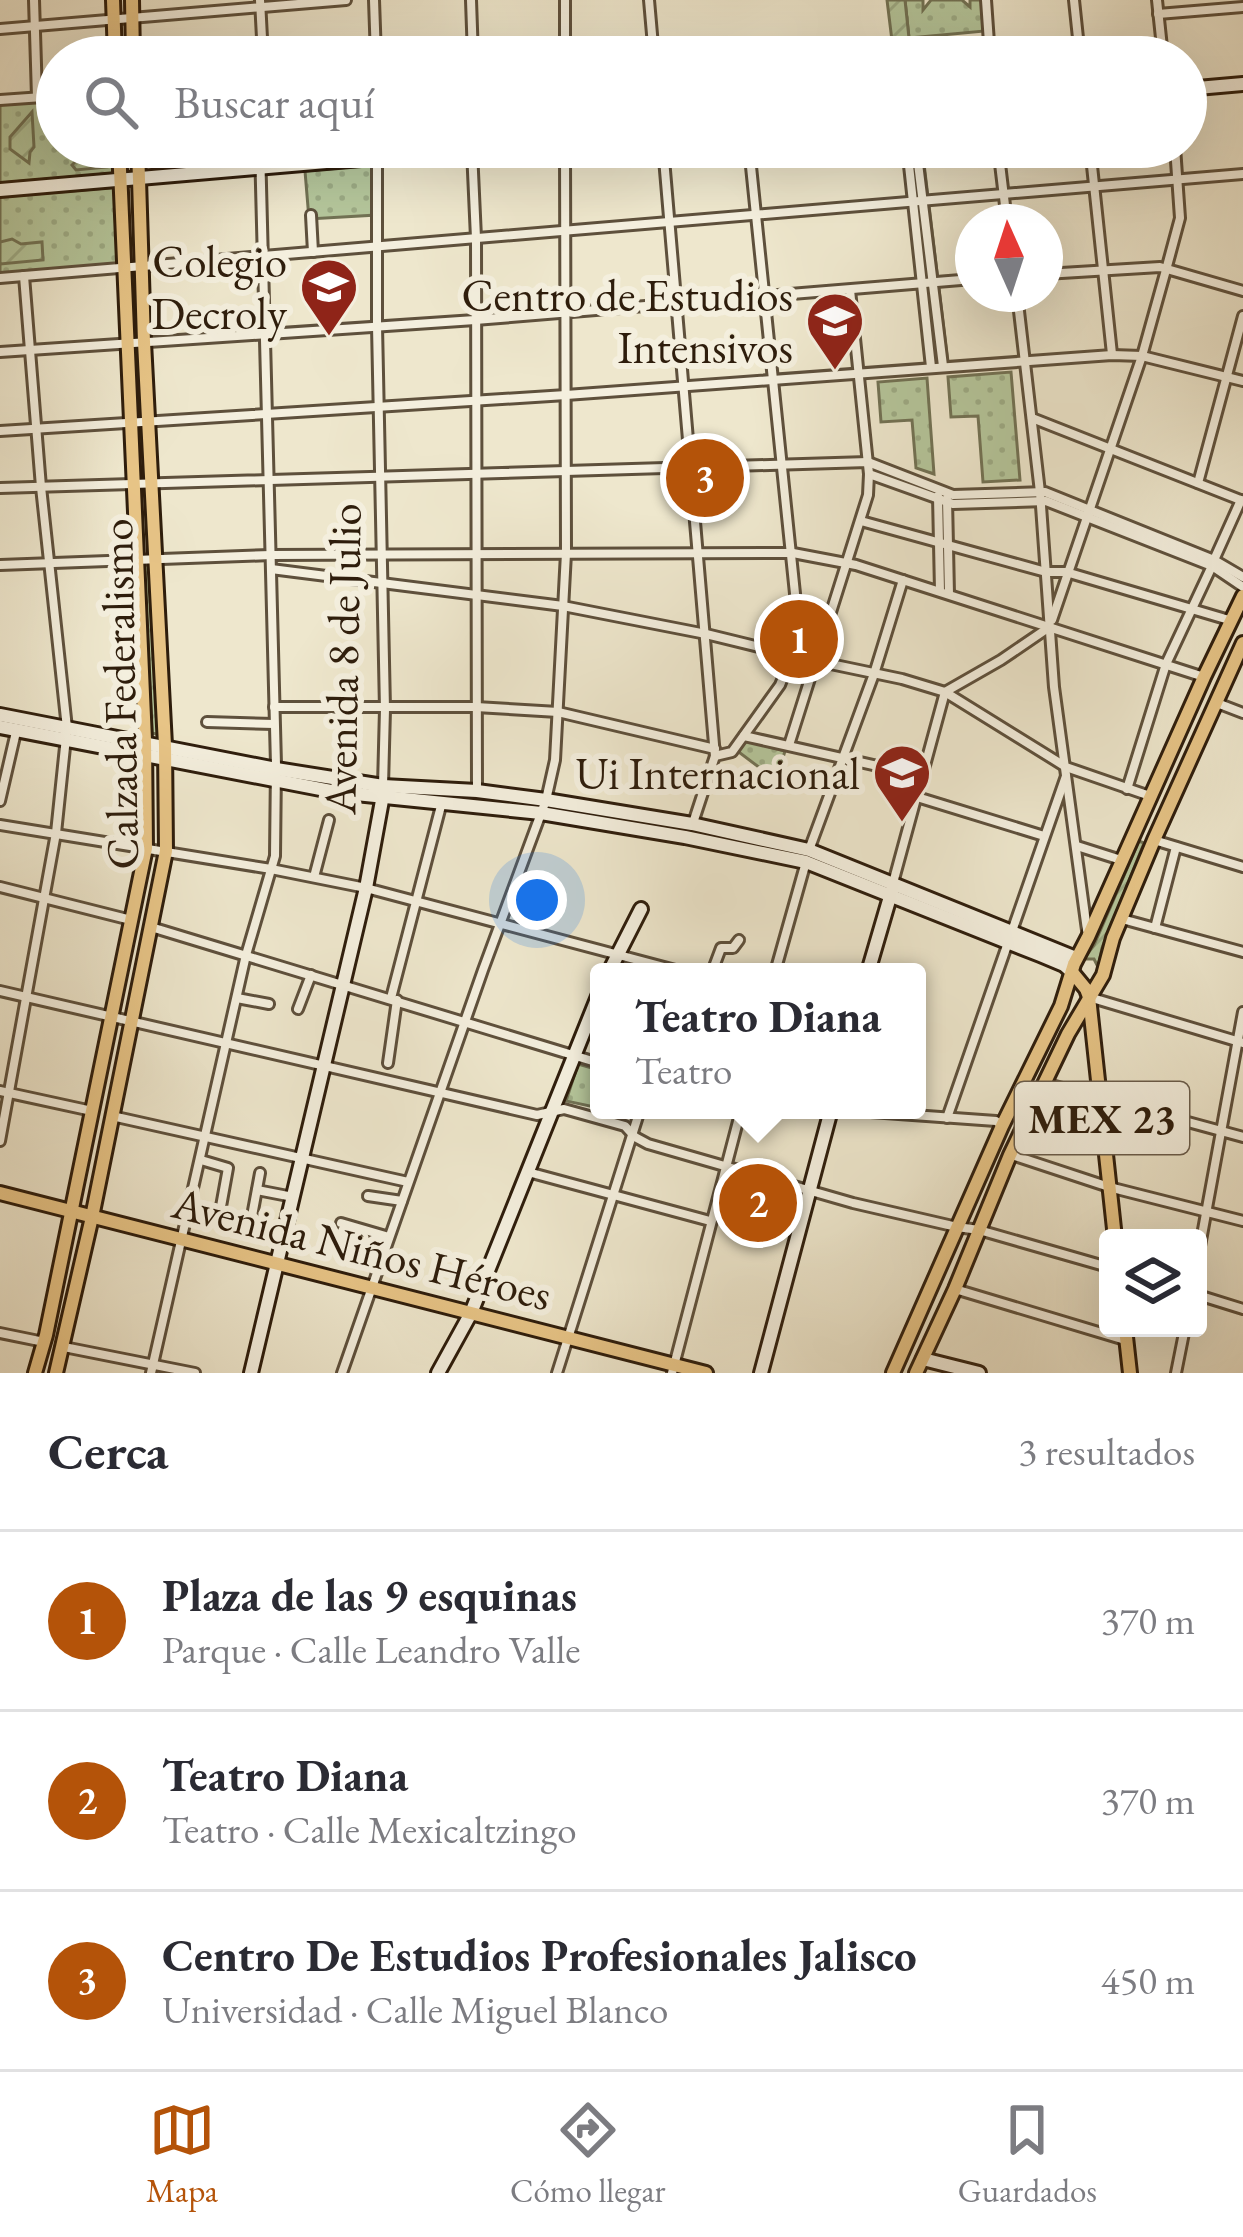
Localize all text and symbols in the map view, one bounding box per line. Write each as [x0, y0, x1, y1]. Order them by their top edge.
search box [36, 36, 1207, 168]
icon: search [78, 69, 144, 135]
text: Buscar aquí [174, 73, 374, 131]
north arrow [955, 204, 1063, 312]
place label: Colegio Decroly [151, 232, 287, 342]
school or university icon: Colegio Decroly [298, 256, 360, 338]
place label: Centro de Estudios Intensivos [462, 266, 793, 376]
school or university icon: Centro de Estudios Intensivos [804, 290, 866, 372]
pin: 3 [666, 433, 744, 523]
street label: Avenida 8 de Julio [310, 503, 374, 816]
street label: Calzada Federalismo [87, 518, 151, 870]
pin: 1 [760, 594, 838, 684]
school or university icon: Ui Internacional [871, 742, 933, 824]
place label: Ui Internacional [575, 744, 860, 802]
your location [507, 870, 567, 930]
popup [590, 963, 926, 1119]
text: Teatro Diana [635, 987, 881, 1045]
text: Teatro [635, 1045, 732, 1096]
road number: MEX 23 [1015, 1082, 1189, 1154]
pin: 2 [719, 1158, 797, 1248]
street label: Avenida Niños Héroes [166, 1173, 557, 1323]
map controls [1099, 1229, 1207, 1337]
button: layers [1099, 1229, 1207, 1337]
text: Cerca [48, 1418, 168, 1484]
text: 3 resultados [1018, 1426, 1195, 1477]
text: Plaza de las 9 esquinas [162, 1566, 577, 1624]
text: 1 [77, 1595, 97, 1646]
text: 370 m [1101, 1595, 1195, 1646]
text: Parque · Calle Leandro Valle [162, 1624, 580, 1675]
text: Teatro Diana [162, 1746, 408, 1804]
text: 2 [77, 1775, 97, 1826]
text: 370 m [1101, 1775, 1195, 1826]
text: Teatro · Calle Mexicaltzingo [162, 1804, 577, 1855]
text: Centro De Estudios Profesionales Jalisco [162, 1926, 917, 1984]
text: 3 [77, 1955, 97, 2006]
text: 450 m [1101, 1955, 1195, 2006]
text: Universidad · Calle Miguel Blanco [162, 1984, 668, 2035]
tab: Mapa [146, 2097, 218, 2212]
tab: Cómo llegar [510, 2097, 666, 2212]
tab: Guardados [958, 2097, 1097, 2212]

